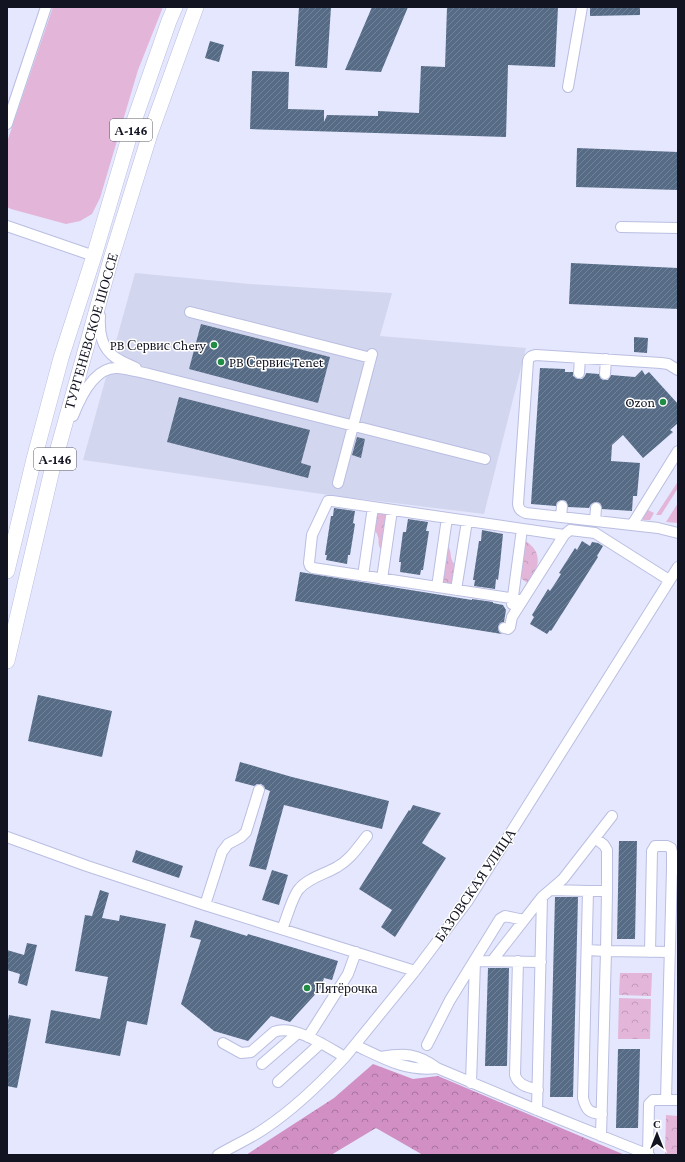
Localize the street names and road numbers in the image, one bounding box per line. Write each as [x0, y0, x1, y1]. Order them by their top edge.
road number: А-146 [110, 119, 152, 141]
street label: ТУРГЕНЕВСКОЕ ШОССЕ [61, 251, 121, 411]
road number: А-146 [34, 448, 76, 470]
street label: БАЗОВСКАЯ УЛИЦА [431, 825, 519, 945]

